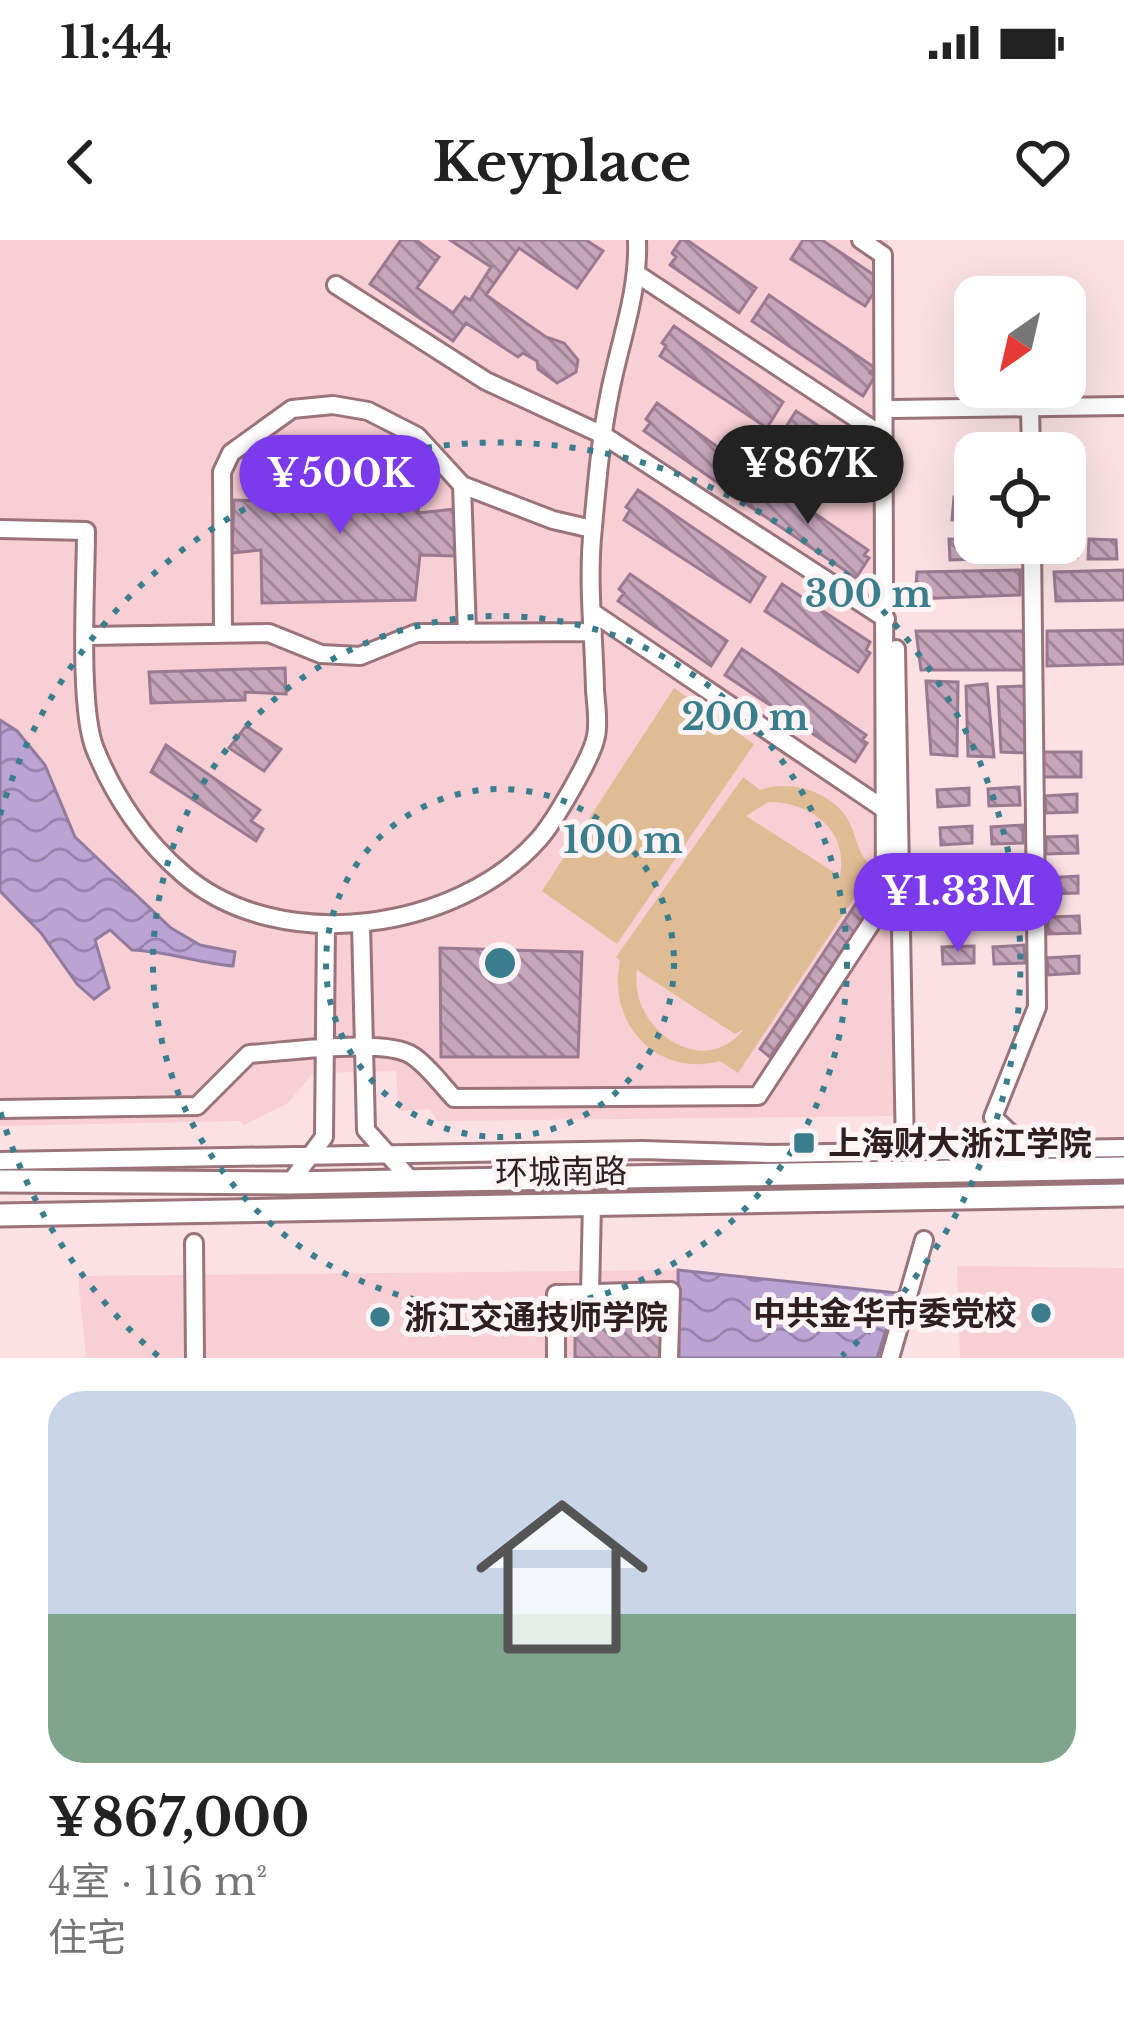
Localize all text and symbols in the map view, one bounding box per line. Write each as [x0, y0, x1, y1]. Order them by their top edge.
text: 11:44 [60, 14, 172, 70]
icon: back [48, 129, 114, 195]
text: Keyplace [433, 129, 691, 196]
icon: heart [1010, 129, 1076, 195]
north arrow [954, 276, 1086, 408]
map controls [954, 276, 1086, 564]
pin: ¥867K [724, 425, 892, 527]
button: locate [954, 432, 1086, 564]
pin: ¥500K [256, 435, 424, 537]
text: ¥867K [740, 439, 876, 488]
text: ¥500K [266, 449, 414, 498]
text: 300 m [805, 572, 932, 617]
text: 200 m [681, 695, 809, 740]
text: 100 m [563, 818, 683, 863]
pin: ¥1.33M [860, 853, 1056, 955]
text: ¥1.33M [881, 867, 1035, 916]
centre of rings [479, 942, 521, 984]
place label: 上海财大浙江学院 [828, 1123, 1092, 1164]
marker: 上海财大浙江学院 [791, 1130, 817, 1156]
street label: 环城南路 [495, 1150, 627, 1194]
place label: 中共金华市委党校 [753, 1293, 1017, 1334]
place label: 浙江交通技师学院 [404, 1297, 668, 1338]
marker: 中共金华市委党校 [1028, 1300, 1054, 1326]
marker: 浙江交通技师学院 [367, 1304, 393, 1330]
icon: home [454, 1469, 670, 1685]
text: ¥867,000 [48, 1787, 309, 1850]
text: 4室 · 116 m² [48, 1857, 267, 1906]
text: 住宅 [48, 1913, 126, 1962]

